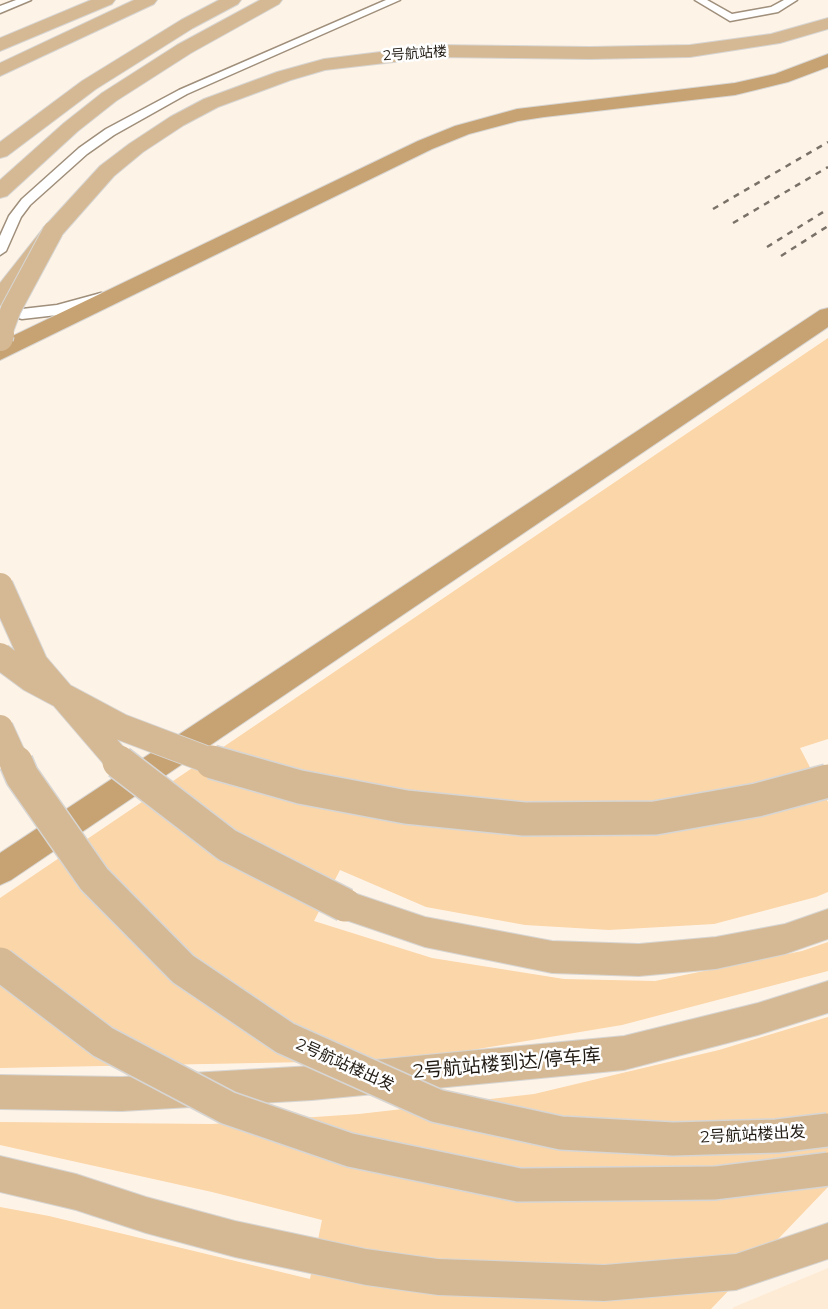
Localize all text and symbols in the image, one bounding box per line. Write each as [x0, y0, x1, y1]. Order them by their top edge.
street label: 2号航站楼 [383, 43, 447, 65]
street label: 2号航站楼出发 [293, 1035, 397, 1095]
street label: 2号航站楼到达/停车库 [412, 1044, 602, 1084]
street label: 2号航站楼出发 [700, 1123, 806, 1147]

